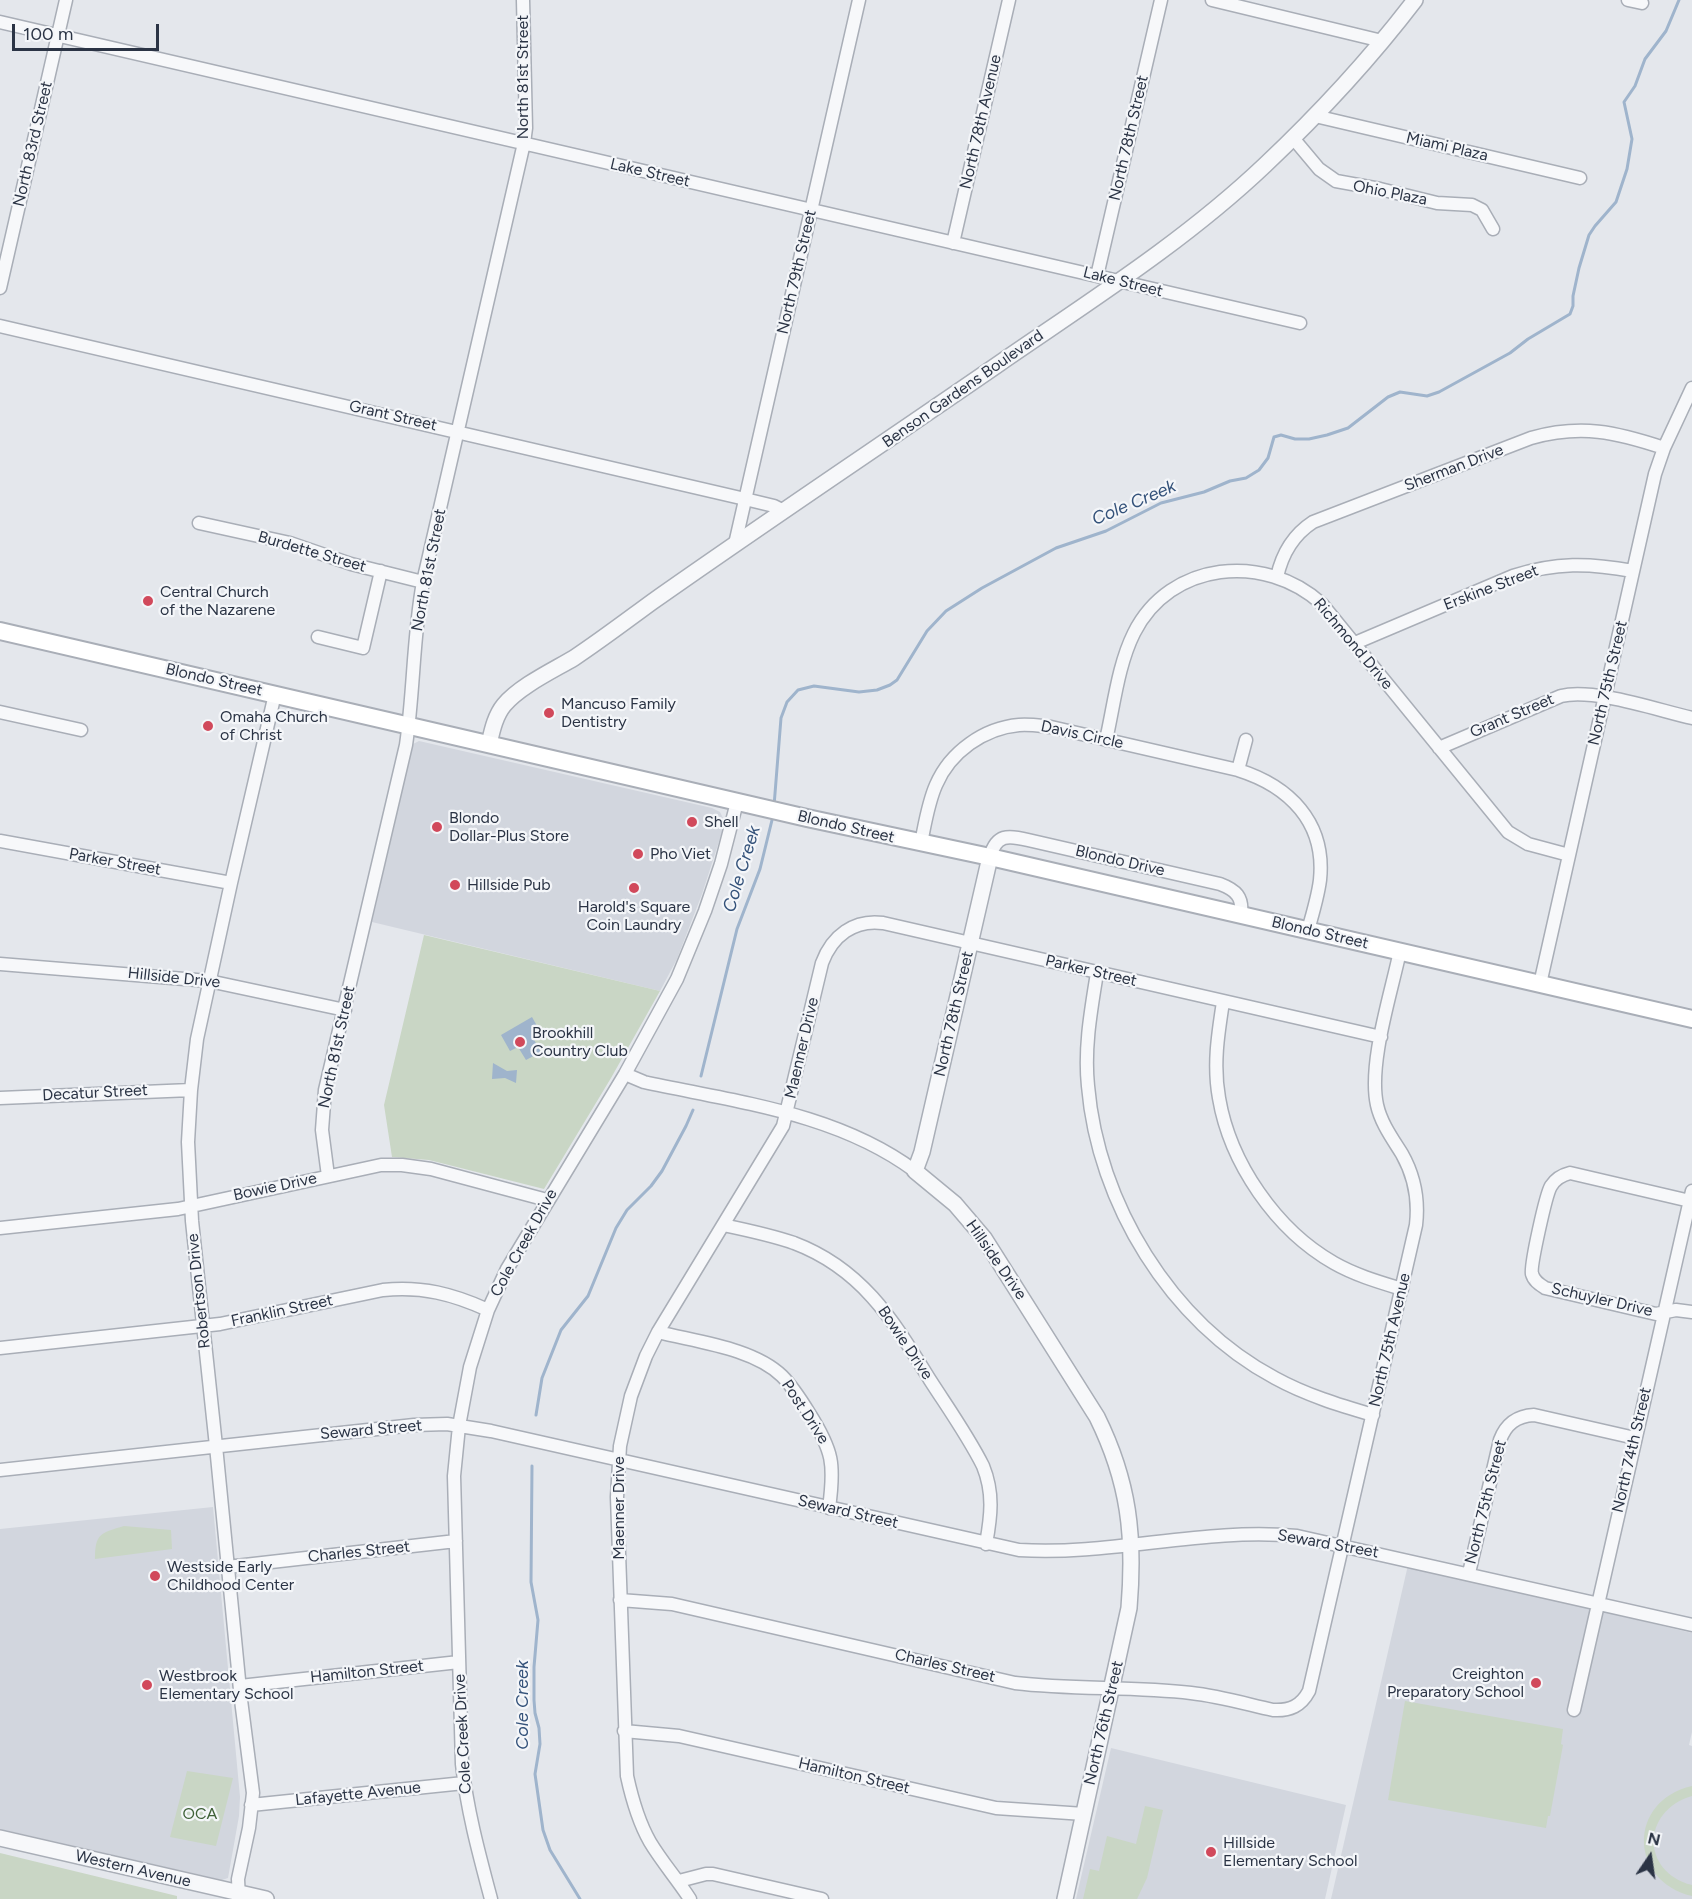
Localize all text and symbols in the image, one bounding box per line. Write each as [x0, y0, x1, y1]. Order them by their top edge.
scale bar [15, 12, 162, 50]
street label: North 81st Street [513, 15, 533, 139]
text: 100 m [23, 23, 73, 45]
street label: North 78th Avenue [956, 53, 1006, 191]
street label: North 78th Street [1105, 73, 1153, 203]
street label: North 83rd Street [9, 79, 57, 209]
street label: Miami Plaza [1404, 128, 1490, 166]
street label: Lake Street [608, 154, 692, 192]
street label: Ohio Plaza [1351, 176, 1429, 210]
street label: North 79th Street [773, 208, 821, 336]
street label: Lake Street [1081, 263, 1165, 301]
street label: Benson Gardens Boulevard [879, 326, 1047, 452]
street label: Grant Street [347, 397, 439, 435]
street label: Sherman Drive [1402, 440, 1506, 496]
water label: Cole Creek [1089, 476, 1179, 530]
street label: North 81st Street [408, 507, 450, 633]
street label: Burdette Street [256, 527, 368, 577]
street label: Erskine Street [1441, 561, 1541, 615]
place label: Central Church of the Nazarene [160, 582, 275, 620]
marker: Central Church of the Nazarene [141, 594, 155, 608]
street label: Richmond Drive [1309, 594, 1397, 694]
street label: North 75th Street [1584, 619, 1632, 747]
street label: Blondo Street [164, 660, 264, 700]
street label: Grant Street [1467, 690, 1557, 742]
place label: Mancuso Family Dentistry [561, 694, 676, 732]
marker: Mancuso Family Dentistry [542, 706, 556, 720]
place label: Omaha Church of Christ [220, 707, 328, 745]
street label: Davis Circle [1039, 717, 1125, 753]
marker: Omaha Church of Christ [201, 719, 215, 733]
street label: Blondo Street [796, 807, 896, 847]
place label: Blondo Dollar-Plus Store [449, 808, 569, 846]
place label: Shell [704, 812, 739, 832]
marker: Shell [685, 815, 699, 829]
marker: Blondo Dollar-Plus Store [430, 820, 444, 834]
water label: Cole Creek [719, 823, 765, 915]
street label: Blondo Drive [1073, 841, 1167, 881]
street label: Parker Street [67, 844, 163, 880]
place label: Pho Viet [650, 844, 711, 864]
marker: Pho Viet [631, 847, 645, 861]
place label: Hillside Pub [467, 875, 551, 895]
marker: Hillside Pub [448, 878, 462, 892]
marker: Harold's Square Coin Laundry [627, 881, 641, 895]
place label: Harold's Square Coin Laundry [578, 897, 690, 935]
street label: Blondo Street [1270, 913, 1370, 953]
street label: North 78th Street [930, 949, 978, 1079]
street label: Parker Street [1043, 951, 1139, 991]
street label: Hillside Drive [127, 964, 221, 992]
street label: North 81st Street [315, 984, 359, 1110]
street label: Maenner Drive [781, 995, 823, 1101]
place label: Brookhill Country Club [532, 1023, 628, 1061]
marker: Brookhill Country Club [513, 1035, 527, 1049]
street label: Decatur Street [42, 1081, 148, 1105]
street label: Bowie Drive [232, 1169, 318, 1205]
street label: Cole Creek Drive [486, 1186, 562, 1300]
street label: Hillside Drive [961, 1216, 1031, 1304]
street label: Robertson Drive [183, 1233, 215, 1349]
street label: North 75th Avenue [1365, 1271, 1415, 1409]
street label: Schuyler Drive [1549, 1279, 1655, 1321]
street label: Franklin Street [229, 1291, 335, 1331]
street label: Bowie Drive [873, 1302, 937, 1384]
street label: Post Drive [777, 1376, 833, 1448]
street label: North 74th Street [1608, 1385, 1656, 1515]
street label: Seward Street [319, 1416, 423, 1444]
street label: North 75th Street [1461, 1438, 1511, 1566]
street label: Maenner Drive [609, 1456, 629, 1560]
street label: Seward Street [796, 1491, 900, 1533]
street label: Seward Street [1276, 1526, 1380, 1562]
street label: Charles Street [307, 1537, 411, 1567]
place label: Westside Early Childhood Center [167, 1557, 294, 1595]
marker: Westside Early Childhood Center [148, 1569, 162, 1583]
street label: Charles Street [893, 1645, 997, 1687]
street label: Hamilton Street [309, 1656, 425, 1688]
street label: North 76th Street [1080, 1659, 1128, 1787]
water label: Cole Creek [512, 1660, 534, 1750]
place label: Creighton Preparatory School [1387, 1664, 1524, 1702]
place label: Westbrook Elementary School [159, 1666, 293, 1704]
street label: Cole Creek Drive [450, 1674, 476, 1794]
marker: Creighton Preparatory School [1529, 1676, 1543, 1690]
marker: Westbrook Elementary School [140, 1678, 154, 1692]
street label: Hamilton Street [796, 1754, 912, 1798]
street label: Lafayette Avenue [294, 1778, 422, 1810]
park label: OCA [183, 1804, 217, 1824]
north arrow [1620, 1827, 1680, 1887]
text: N [1646, 1828, 1662, 1850]
place label: Hillside Elementary School [1223, 1833, 1357, 1871]
marker: Hillside Elementary School [1204, 1845, 1218, 1859]
street label: Western Avenue [73, 1846, 193, 1892]

